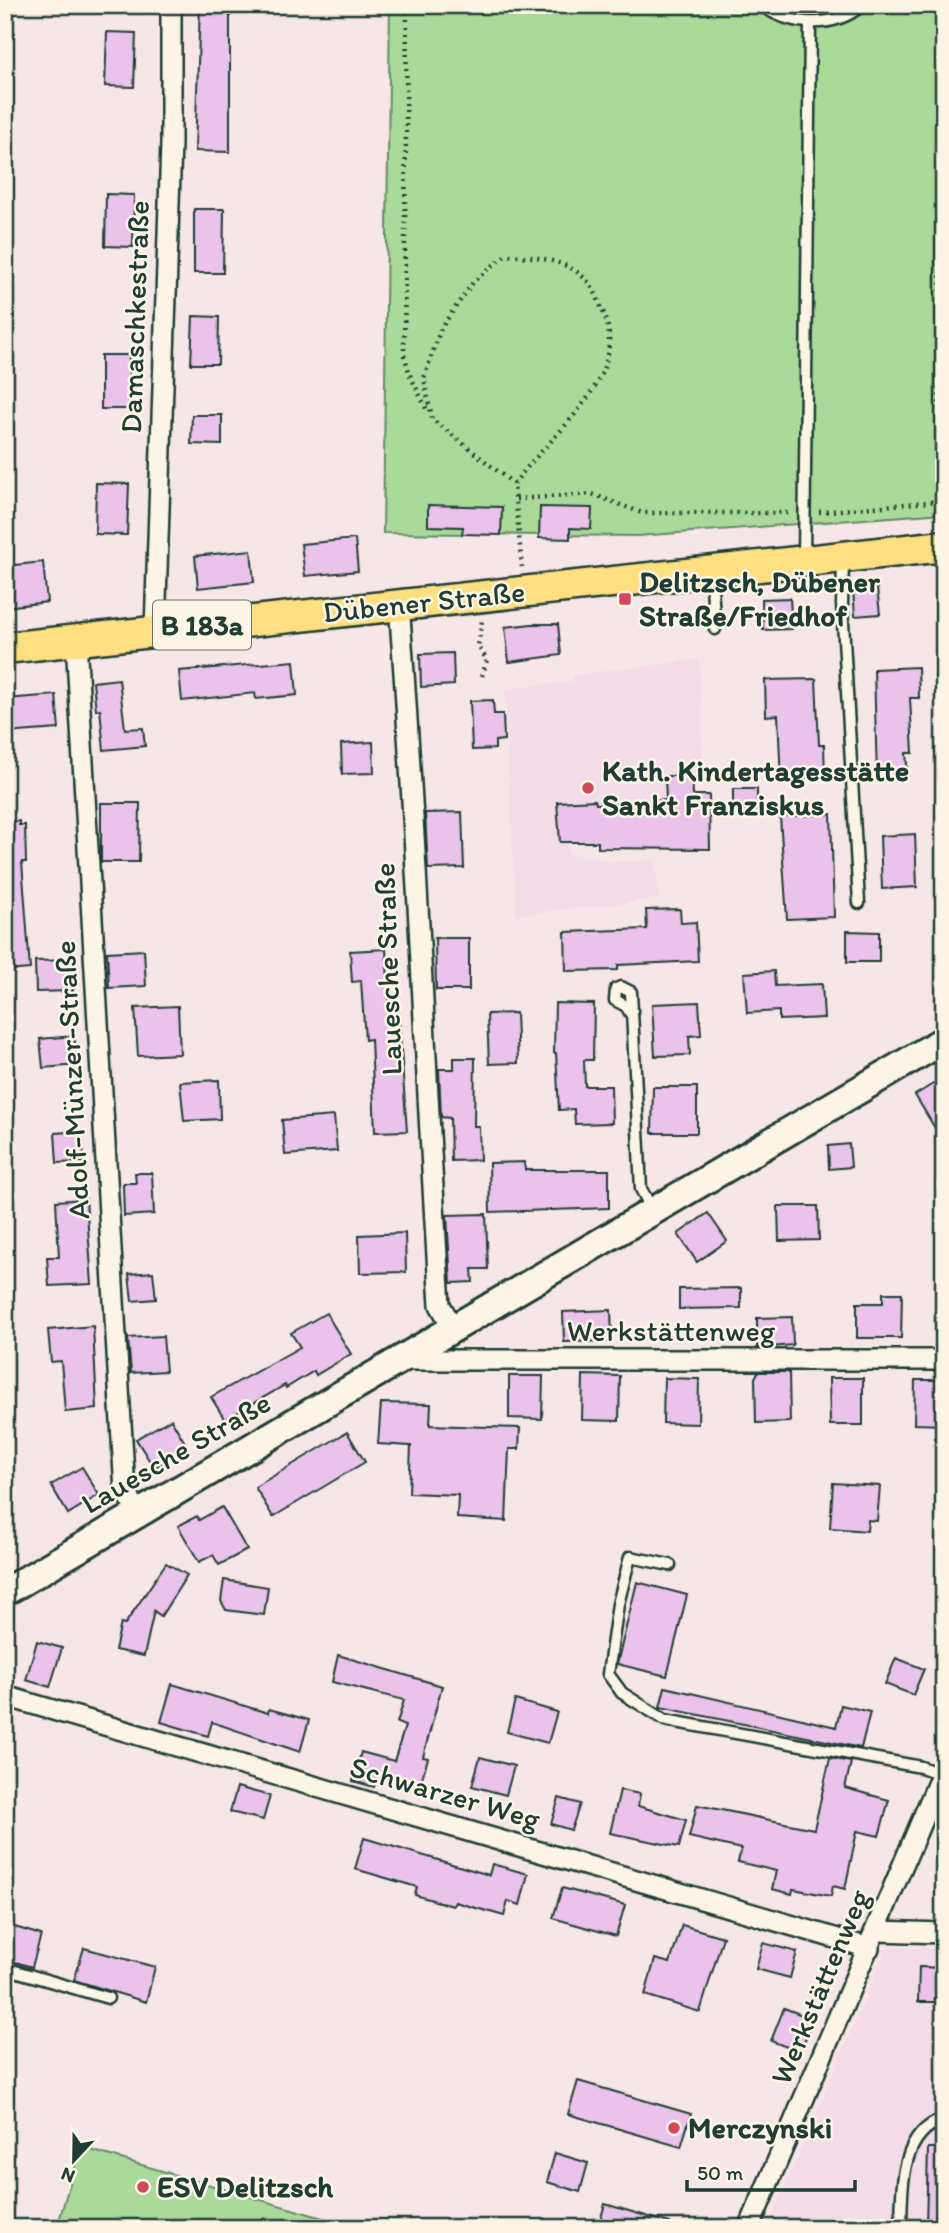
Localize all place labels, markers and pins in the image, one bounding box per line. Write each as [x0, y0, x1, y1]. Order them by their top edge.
place label: Delitzsch, Dübener Straße/Friedhof [639, 563, 881, 634]
marker: Delitzsch, Dübener Straße/Friedhof [617, 591, 633, 607]
place label: Kath. Kindertagesstätte Sankt Franziskus [602, 752, 909, 823]
marker: Kath. Kindertagesstätte Sankt Franziskus [580, 780, 596, 796]
place label: Merczynski [688, 2109, 832, 2146]
marker: Merczynski [666, 2120, 682, 2136]
place label: ESV Delitzsch [157, 2168, 334, 2205]
marker: ESV Delitzsch [135, 2179, 151, 2195]

